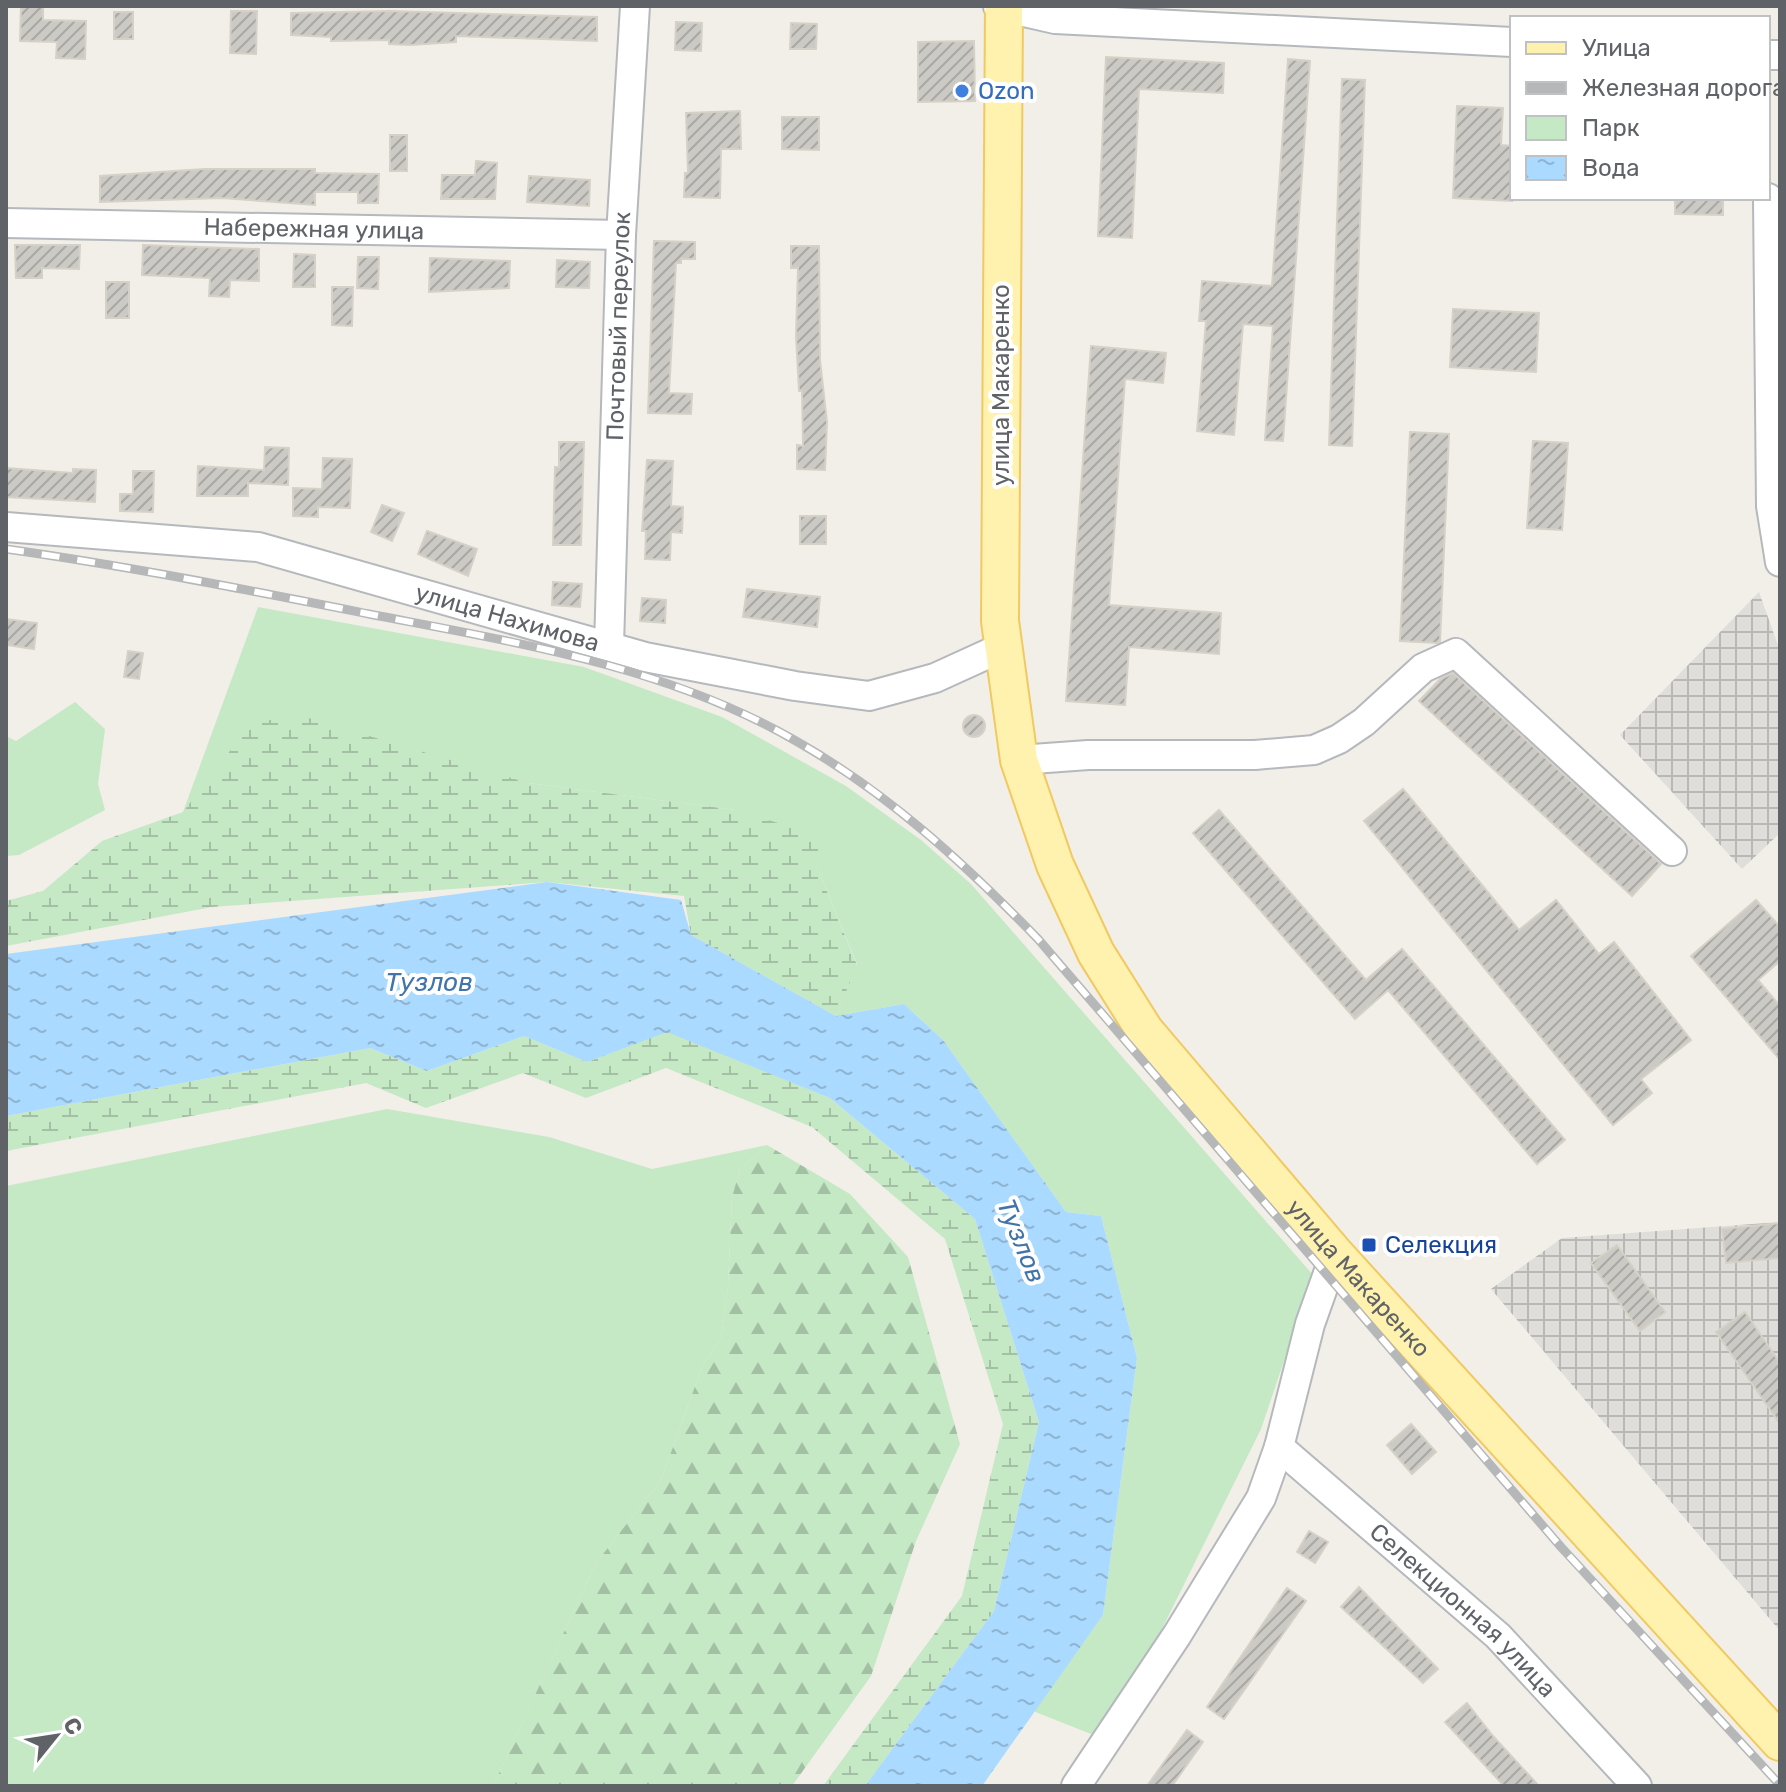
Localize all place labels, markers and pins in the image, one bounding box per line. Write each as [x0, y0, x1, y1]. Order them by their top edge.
place label: Ozon [978, 77, 1035, 105]
marker: Ozon [953, 82, 971, 100]
place label: Селекция [1385, 1231, 1497, 1259]
marker: Селекция [1360, 1236, 1378, 1254]

